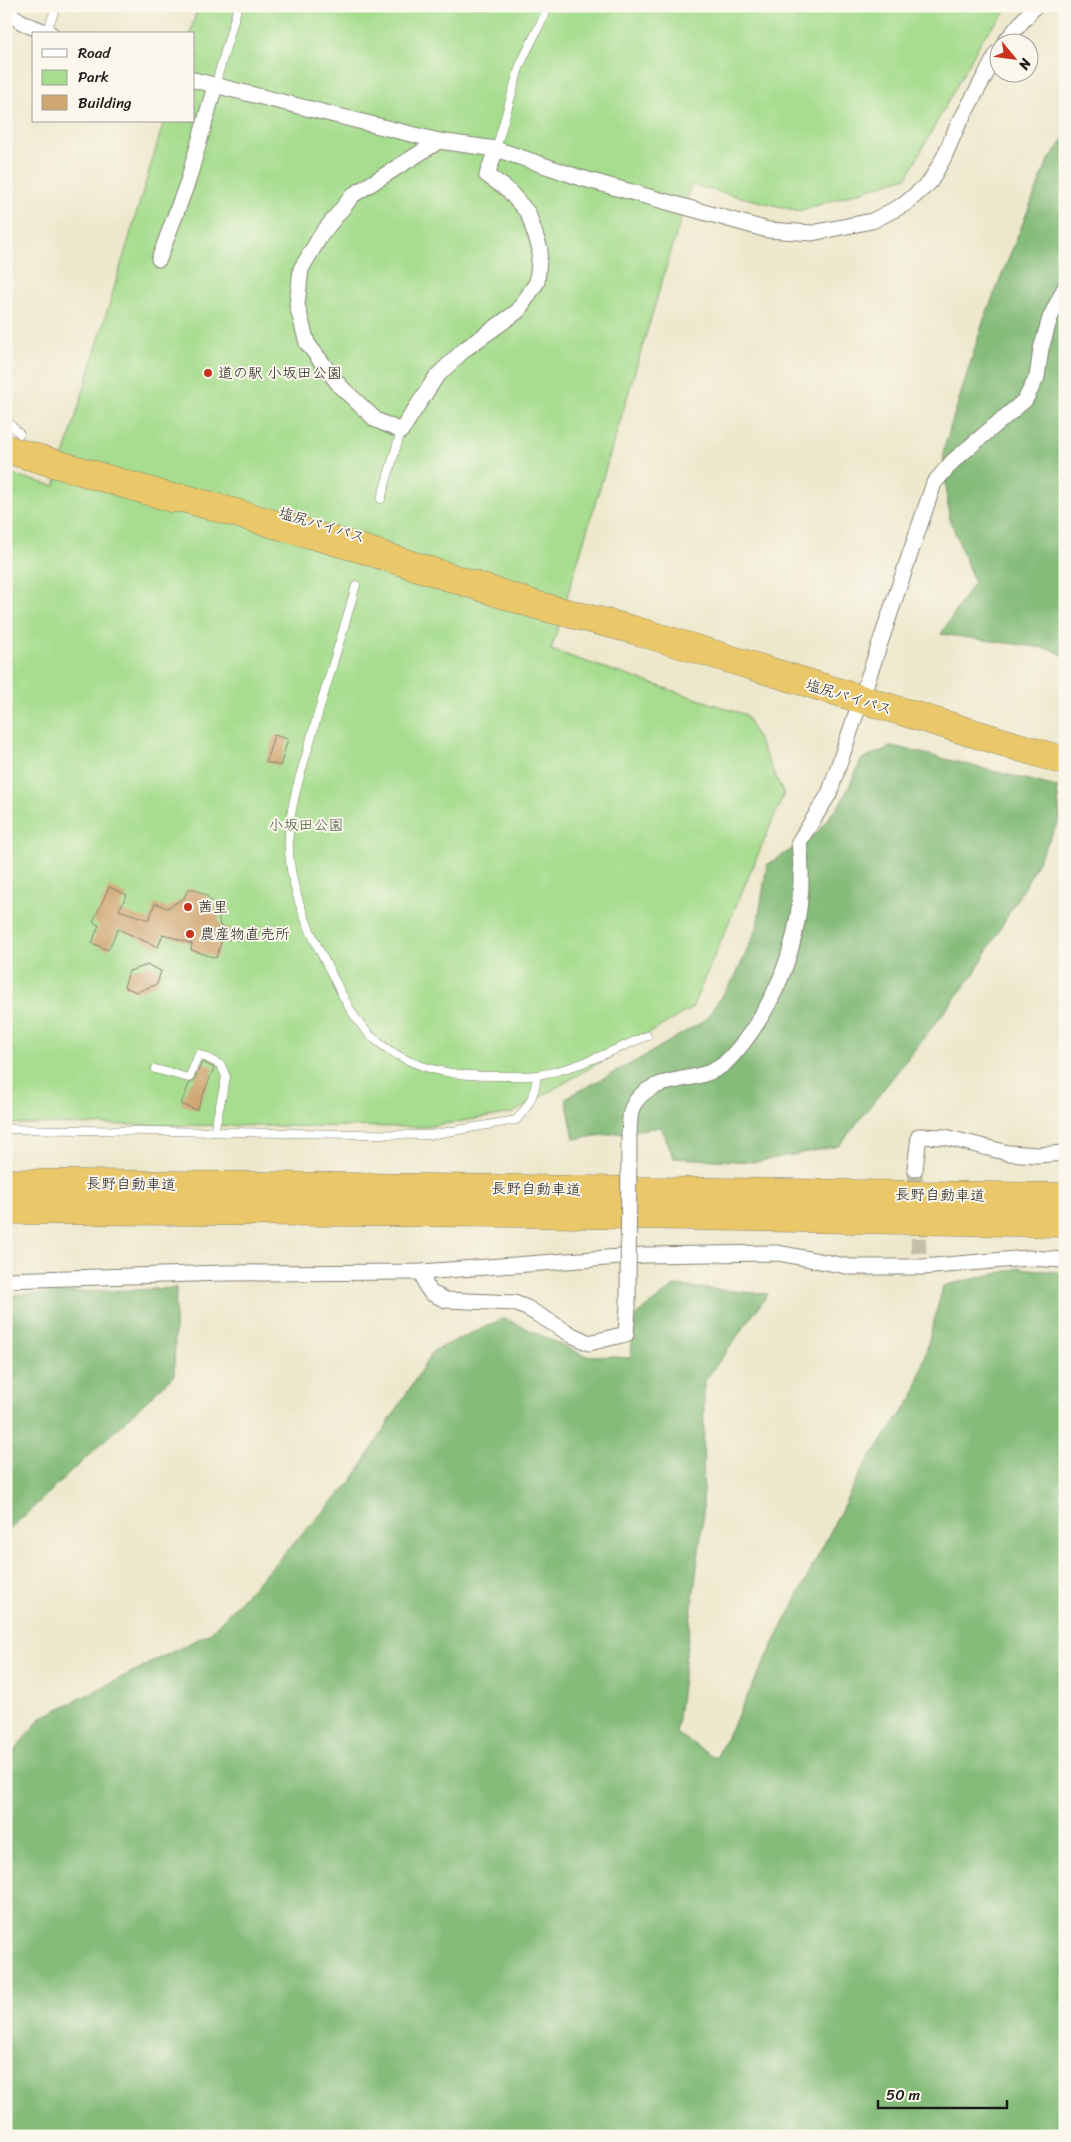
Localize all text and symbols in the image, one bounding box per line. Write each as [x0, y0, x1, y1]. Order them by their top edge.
legend [32, 32, 195, 122]
north arrow [988, 32, 1038, 82]
text: Road [78, 40, 111, 66]
text: N [1012, 53, 1039, 75]
text: Park [78, 64, 109, 90]
text: Building [78, 90, 132, 116]
place label: 道の駅 小坂田公園 [218, 360, 342, 386]
marker: 道の駅 小坂田公園 [202, 367, 214, 379]
street label: 塩尻バイパス [275, 499, 369, 551]
street label: 塩尻バイパス [802, 671, 896, 723]
park label: 小坂田公園 [268, 812, 344, 838]
place label: 茜里 [198, 894, 228, 920]
marker: 茜里 [182, 901, 194, 913]
place label: 農産物直売所 [200, 921, 290, 947]
marker: 農産物直売所 [184, 928, 196, 940]
street label: 長野自動車道 [86, 1170, 176, 1198]
street label: 長野自動車道 [491, 1175, 581, 1203]
street label: 長野自動車道 [895, 1181, 985, 1209]
scale bar [878, 2077, 1007, 2109]
text: 50 m [886, 2082, 921, 2108]

